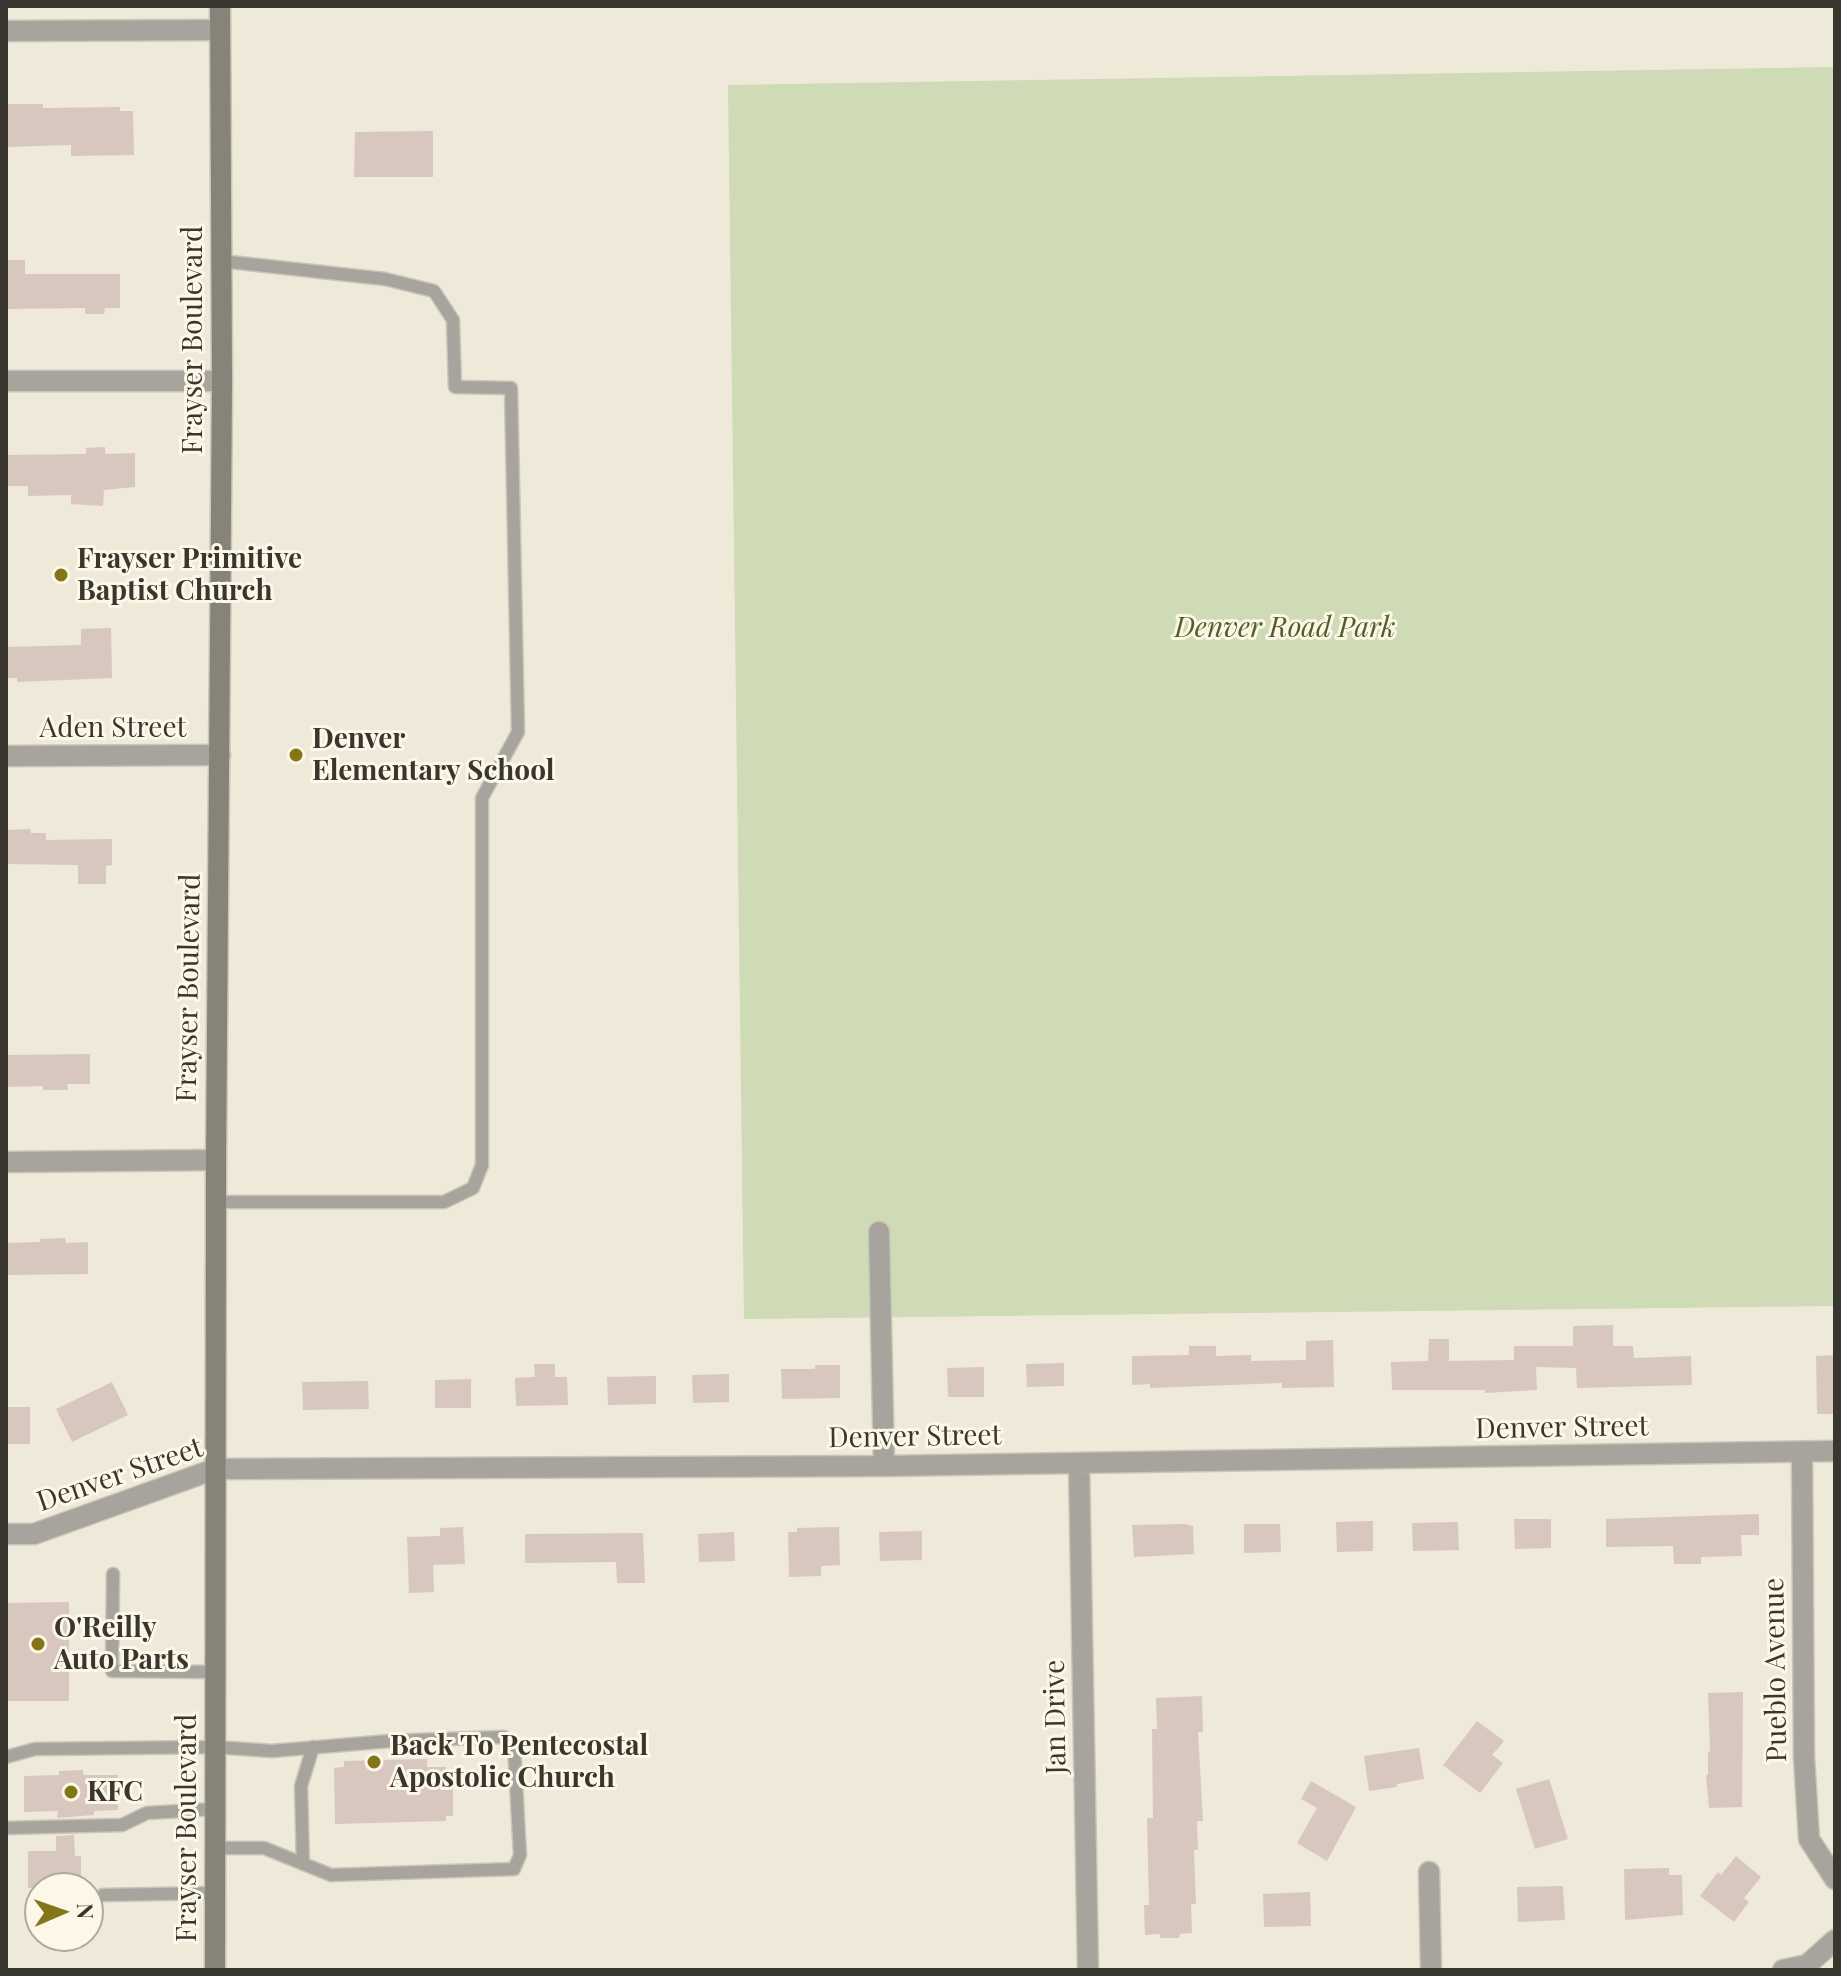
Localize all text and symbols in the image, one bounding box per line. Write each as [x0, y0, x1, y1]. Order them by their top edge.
street label: Frayser Boulevard [176, 226, 210, 454]
place label: Frayser Primitive Baptist Church [77, 542, 302, 608]
marker: Frayser Primitive Baptist Church [52, 566, 70, 584]
park label: Denver Road Park [1175, 611, 1395, 645]
street label: Aden Street [40, 711, 186, 745]
place label: Denver Elementary School [312, 722, 554, 788]
marker: Denver Elementary School [287, 746, 305, 764]
street label: Frayser Boulevard [170, 873, 208, 1103]
street label: Denver Street [1475, 1410, 1649, 1446]
street label: Denver Street [828, 1419, 1002, 1455]
street label: Denver Street [33, 1431, 207, 1519]
street label: Pueblo Avenue [1758, 1577, 1794, 1763]
place label: O'Reilly Auto Parts [54, 1611, 189, 1677]
marker: O'Reilly Auto Parts [29, 1635, 47, 1653]
street label: Jan Drive [1038, 1659, 1074, 1775]
street label: Frayser Boulevard [170, 1714, 204, 1942]
place label: Back To Pentecostal Apostolic Church [390, 1729, 648, 1795]
marker: Back To Pentecostal Apostolic Church [365, 1753, 383, 1771]
place label: KFC [87, 1775, 143, 1809]
marker: KFC [62, 1783, 80, 1801]
north arrow [24, 1872, 104, 1952]
text: N [71, 1903, 101, 1920]

